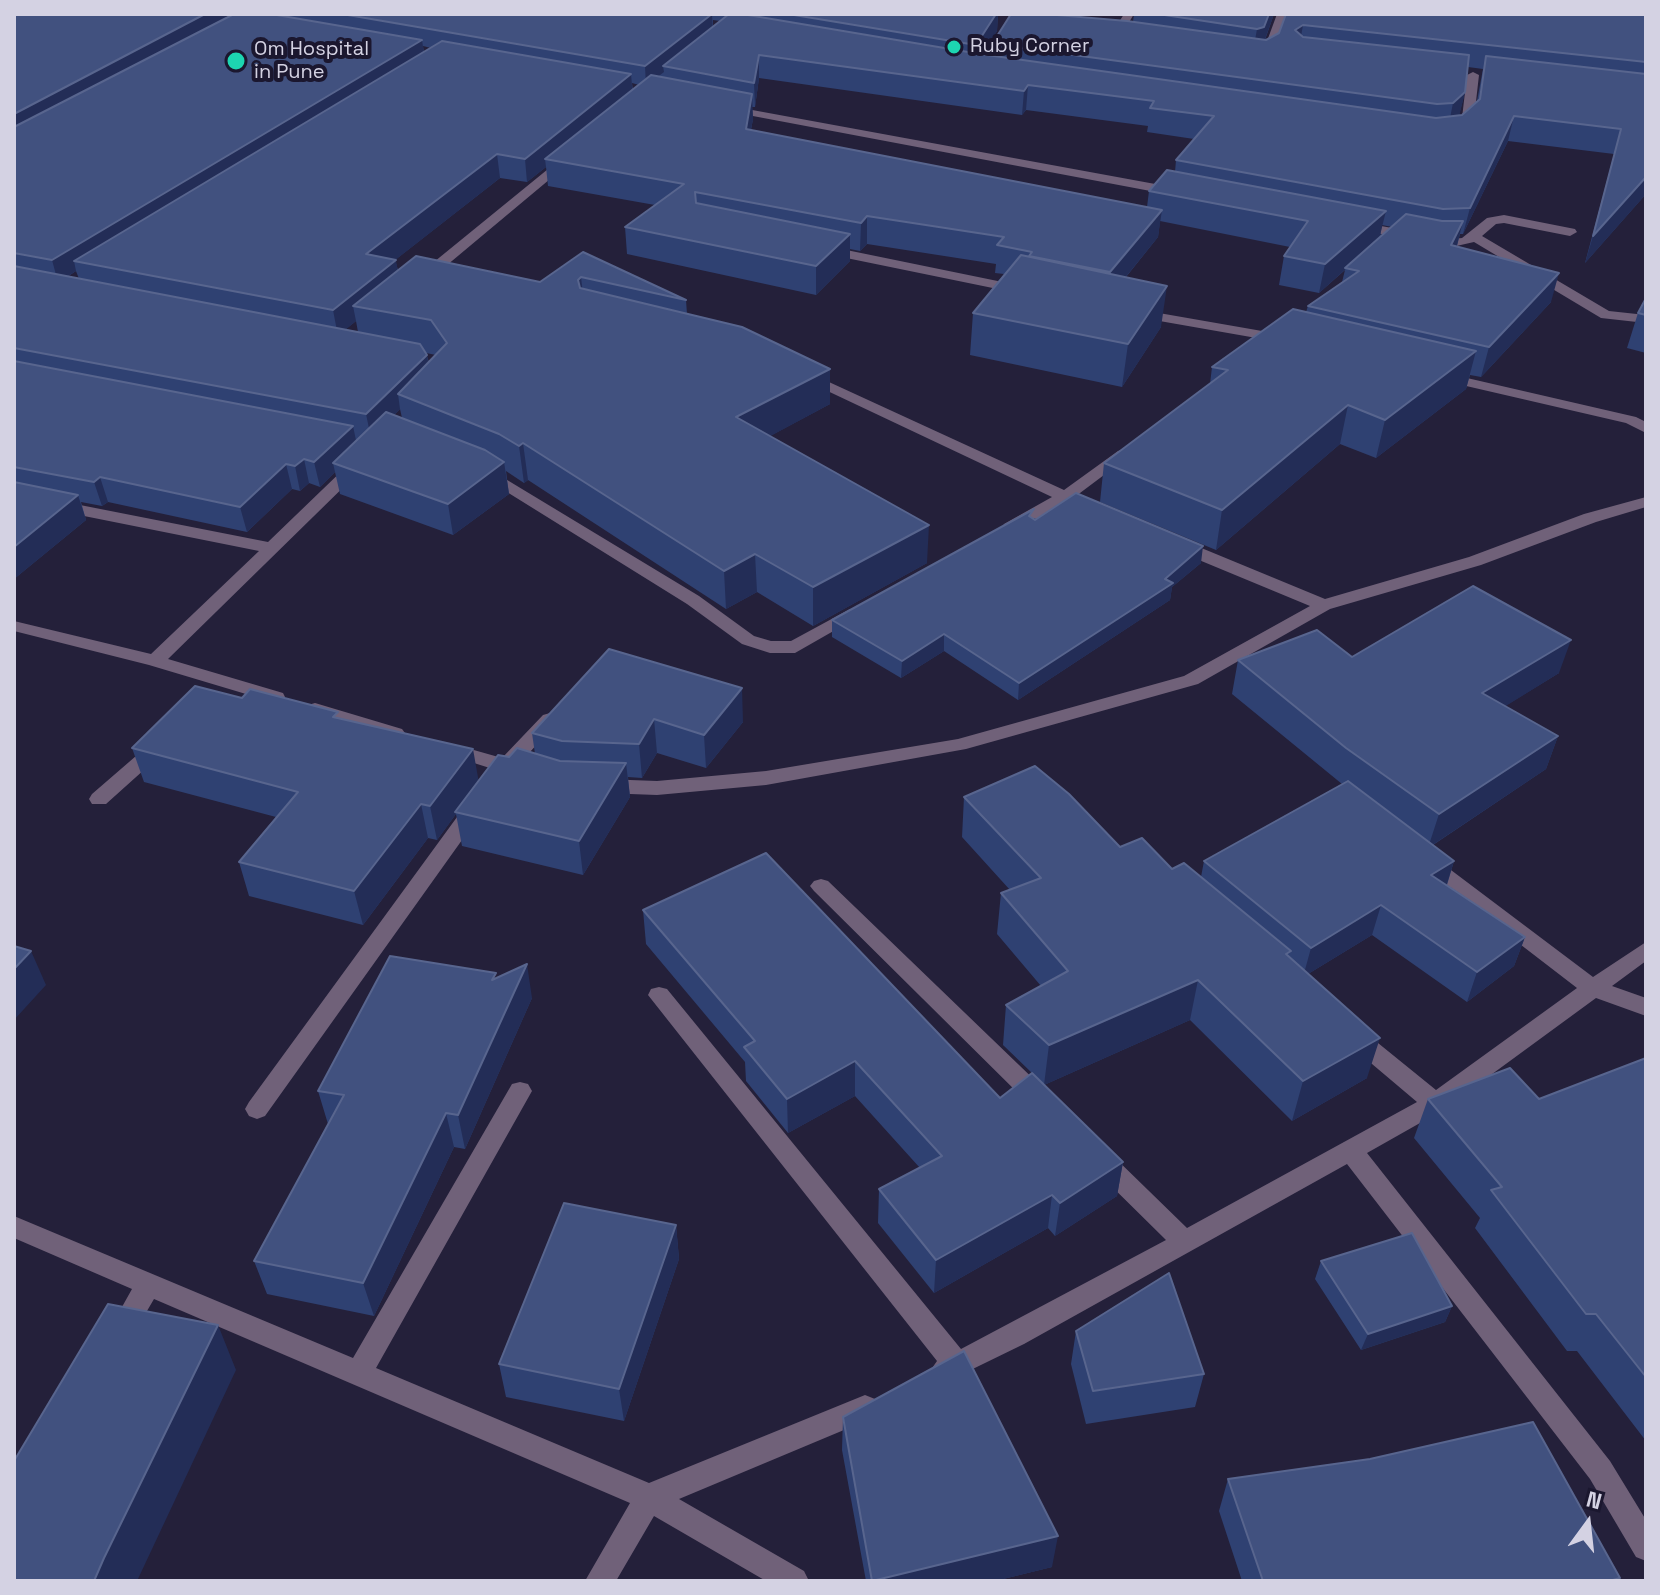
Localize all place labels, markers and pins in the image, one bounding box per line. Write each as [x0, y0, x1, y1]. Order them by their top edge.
place label: Ruby Corner [970, 35, 1089, 59]
place label: Om Hospital in Pune [254, 38, 369, 85]
marker: Ruby Corner [945, 38, 963, 56]
marker: Om Hospital in Pune [225, 50, 247, 72]

